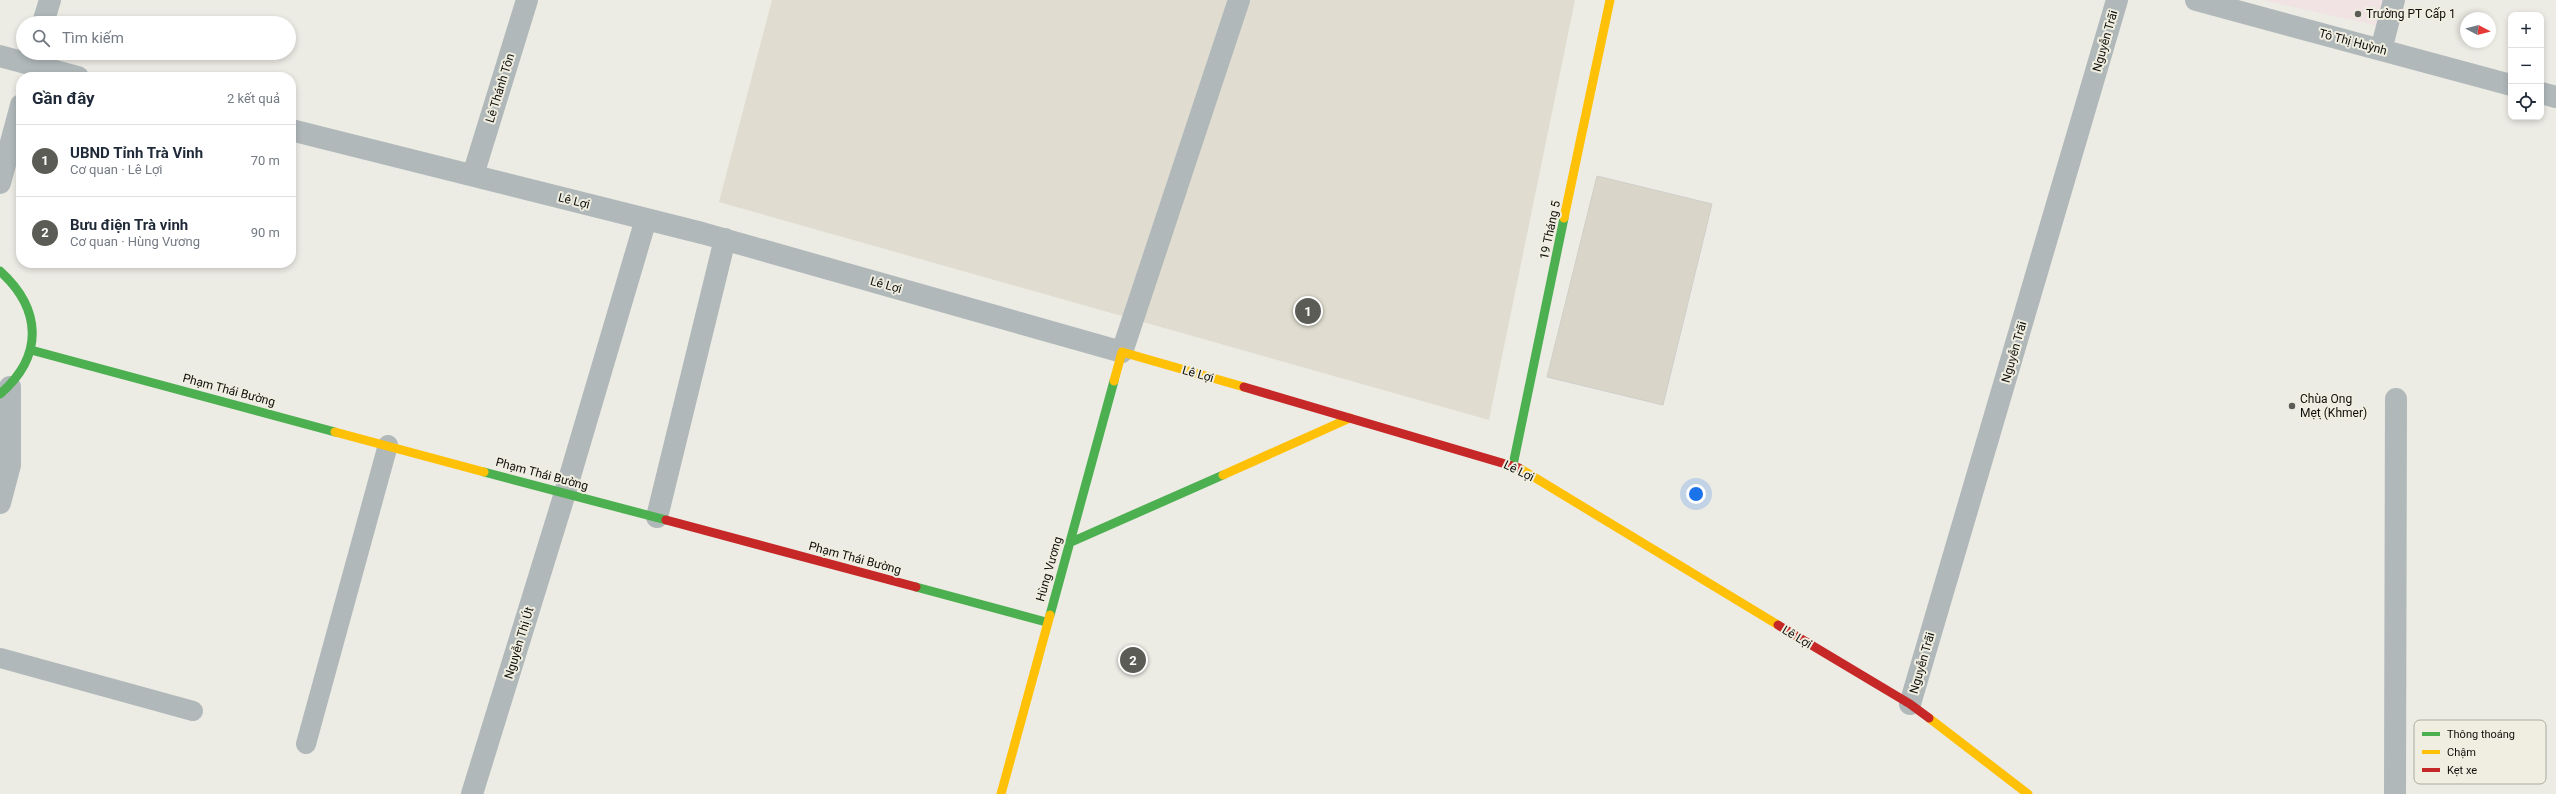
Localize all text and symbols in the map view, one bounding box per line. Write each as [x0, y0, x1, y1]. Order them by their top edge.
place label: Trường PT Cấp 1 [2366, 7, 2456, 21]
street label: Nguyễn Trãi [2090, 9, 2120, 73]
marker: Trường PT Cấp 1 [2353, 9, 2363, 19]
north arrow [2460, 12, 2496, 48]
map controls [2508, 12, 2544, 120]
button: + [2508, 12, 2544, 48]
search box [16, 16, 296, 60]
street label: Tô Thị Huỳnh [2317, 26, 2389, 58]
icon: search [30, 27, 52, 49]
text: Tìm kiếm [62, 29, 124, 47]
button: − [2508, 48, 2544, 84]
street label: Lê Thánh Tôn [483, 52, 517, 124]
button: locate [2508, 84, 2544, 120]
text: Gần đây [32, 88, 95, 108]
text: 2 kết quả [227, 91, 280, 106]
text: UBND Tỉnh Trà Vinh [70, 144, 203, 162]
text: 1 [41, 153, 49, 168]
text: 70 m [251, 153, 280, 168]
text: Cơ quan · Lê Lợi [70, 162, 163, 177]
street label: Lê Lợi [557, 190, 591, 212]
street label: 19 Tháng 5 [1537, 199, 1563, 261]
text: Bưu điện Trà vinh [70, 216, 188, 234]
text: 2 [41, 225, 49, 240]
text: 90 m [251, 225, 280, 240]
text: Cơ quan · Hùng Vương [70, 234, 200, 249]
street label: Lê Lợi [869, 274, 903, 296]
pin: 1 [1295, 296, 1321, 326]
street label: Nguyễn Trãi [1999, 320, 2029, 384]
street label: Lê Lợi [1181, 363, 1215, 385]
street label: Phạm Thái Bường [181, 371, 277, 409]
place label: Chùa Ong Mẹt ̣(Khmer) [2300, 392, 2367, 420]
marker: Chùa Ong Mẹt ̣(Khmer) [2287, 401, 2297, 411]
street label: Phạm Thái Bường [494, 455, 590, 493]
street label: Lê Lợi [1502, 458, 1537, 484]
your location [1686, 484, 1706, 504]
street label: Hùng Vương [1033, 535, 1065, 603]
street label: Phạm Thái Bường [807, 539, 903, 577]
street label: Nguyễn Thị Út [500, 605, 537, 681]
street label: Lê Lợi [1780, 623, 1814, 651]
street label: Nguyễn Trãi [1907, 631, 1937, 695]
pin: 2 [1120, 645, 1146, 675]
legend [2414, 720, 2546, 784]
text: Thông thoáng [2447, 728, 2515, 741]
text: Chậm [2447, 746, 2476, 759]
text: Kẹt xe [2447, 764, 2477, 777]

